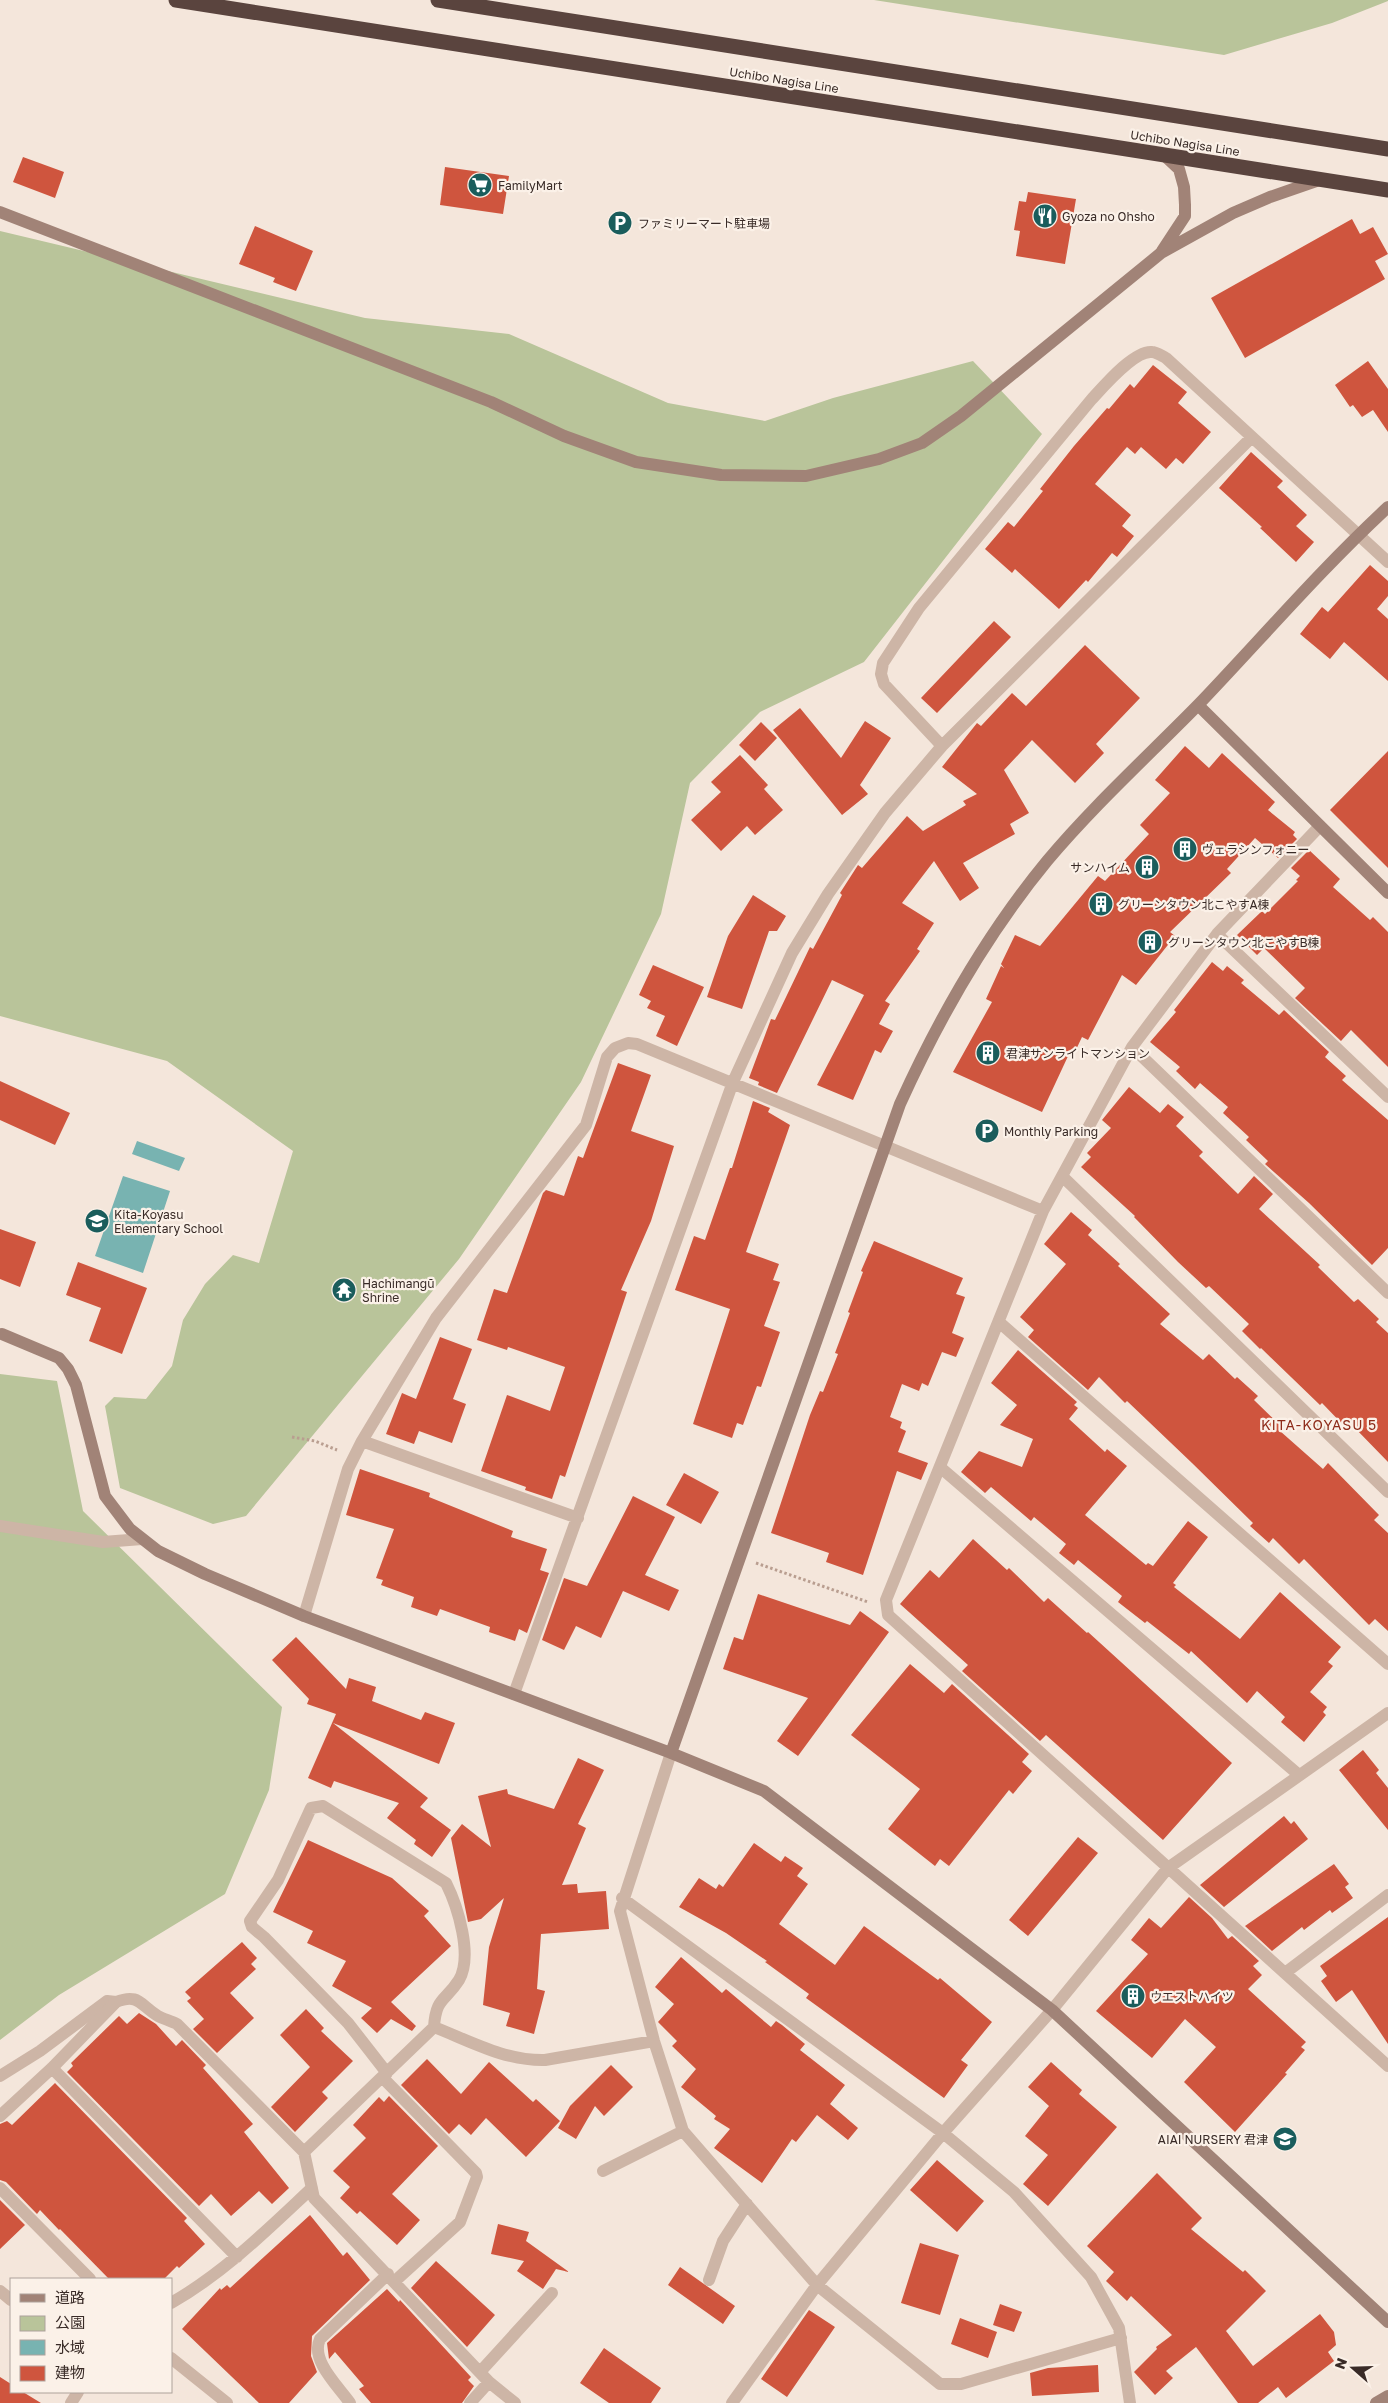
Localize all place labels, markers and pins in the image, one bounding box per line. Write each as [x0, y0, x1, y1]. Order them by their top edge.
supermarket icon: FamilyMart [467, 172, 493, 198]
place label: FamilyMart [498, 178, 563, 193]
restaurant icon: Gyoza no Ohsho [1032, 203, 1058, 229]
place label: Gyoza no Ohsho [1062, 209, 1155, 224]
parking icon: ファミリーマート駐車場 [607, 210, 633, 236]
place label: ファミリーマート駐車場 [638, 216, 770, 231]
building icon: ヴェラシンフォニー [1172, 836, 1198, 862]
place label: ヴェラシンフォニー [1202, 842, 1309, 857]
building icon: サンハイム [1134, 854, 1160, 880]
place label: サンハイム [1070, 860, 1130, 875]
building icon: グリーンタウン北こやすA棟 [1088, 891, 1114, 917]
place label: グリーンタウン北こやすA棟 [1118, 897, 1269, 912]
building icon: グリーンタウン北こやすB棟 [1137, 929, 1163, 955]
place label: グリーンタウン北こやすB棟 [1168, 935, 1319, 950]
building icon: 君津サンライトマンション [975, 1040, 1001, 1066]
place label: 君津サンライトマンション [1006, 1046, 1150, 1061]
parking icon: Monthly Parking [974, 1118, 1000, 1144]
place label: Monthly Parking [1004, 1124, 1098, 1139]
place label: Kita-Koyasu Elementary School [114, 1207, 223, 1236]
school or university icon: Kita-Koyasu Elementary School [84, 1208, 110, 1234]
place label: Hachimangū Shrine [362, 1276, 434, 1305]
temple icon: Hachimangū Shrine [331, 1277, 357, 1303]
building icon: ウエストハイツ [1120, 1983, 1146, 2009]
place label: ウエストハイツ [1150, 1989, 1234, 2004]
school or university icon: AIAI NURSERY 君津 [1272, 2126, 1298, 2152]
place label: AIAI NURSERY 君津 [1158, 2132, 1268, 2147]

